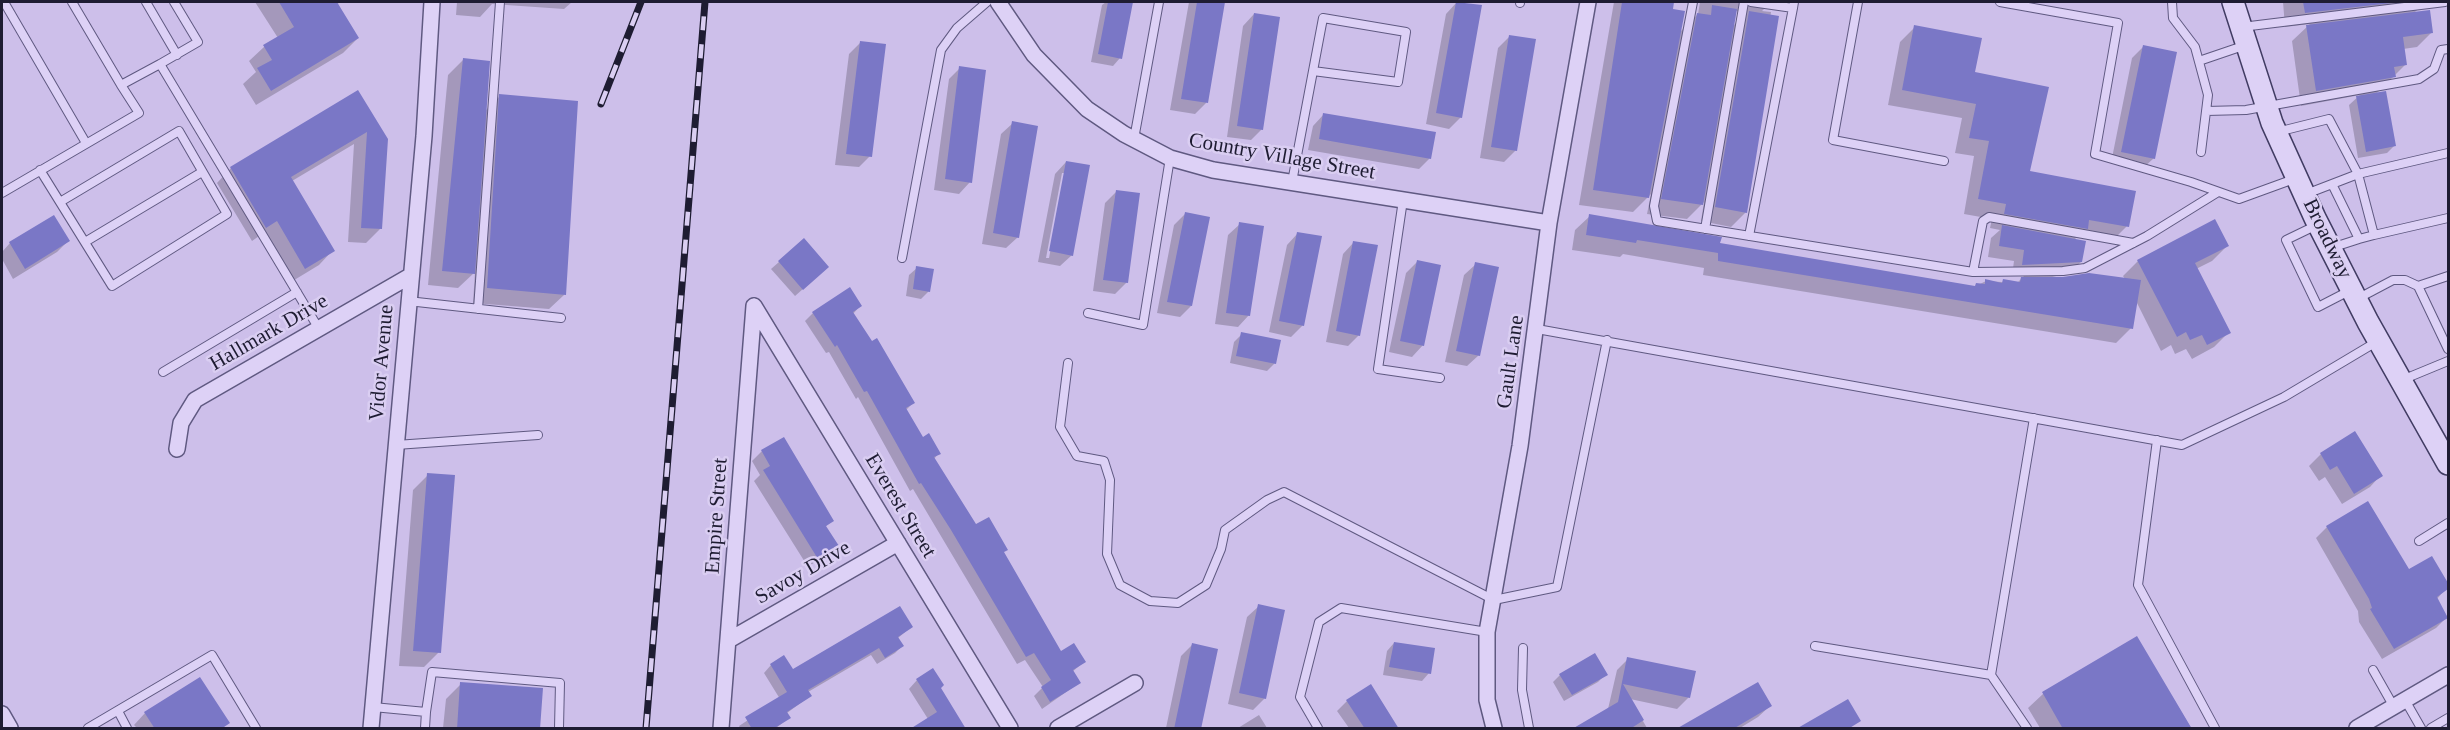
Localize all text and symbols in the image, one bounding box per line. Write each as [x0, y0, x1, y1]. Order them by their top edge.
street label: Country Village Street [1187, 128, 1377, 186]
street label: Broadway [2297, 195, 2357, 283]
street label: Hallmark Drive [205, 289, 333, 377]
street label: Vidor Avenue [364, 304, 400, 422]
street label: Gault Lane [1492, 314, 1530, 410]
street label: Everest Street [859, 449, 941, 563]
street label: Empire Street [700, 457, 734, 575]
street label: Savoy Drive [751, 536, 855, 610]

